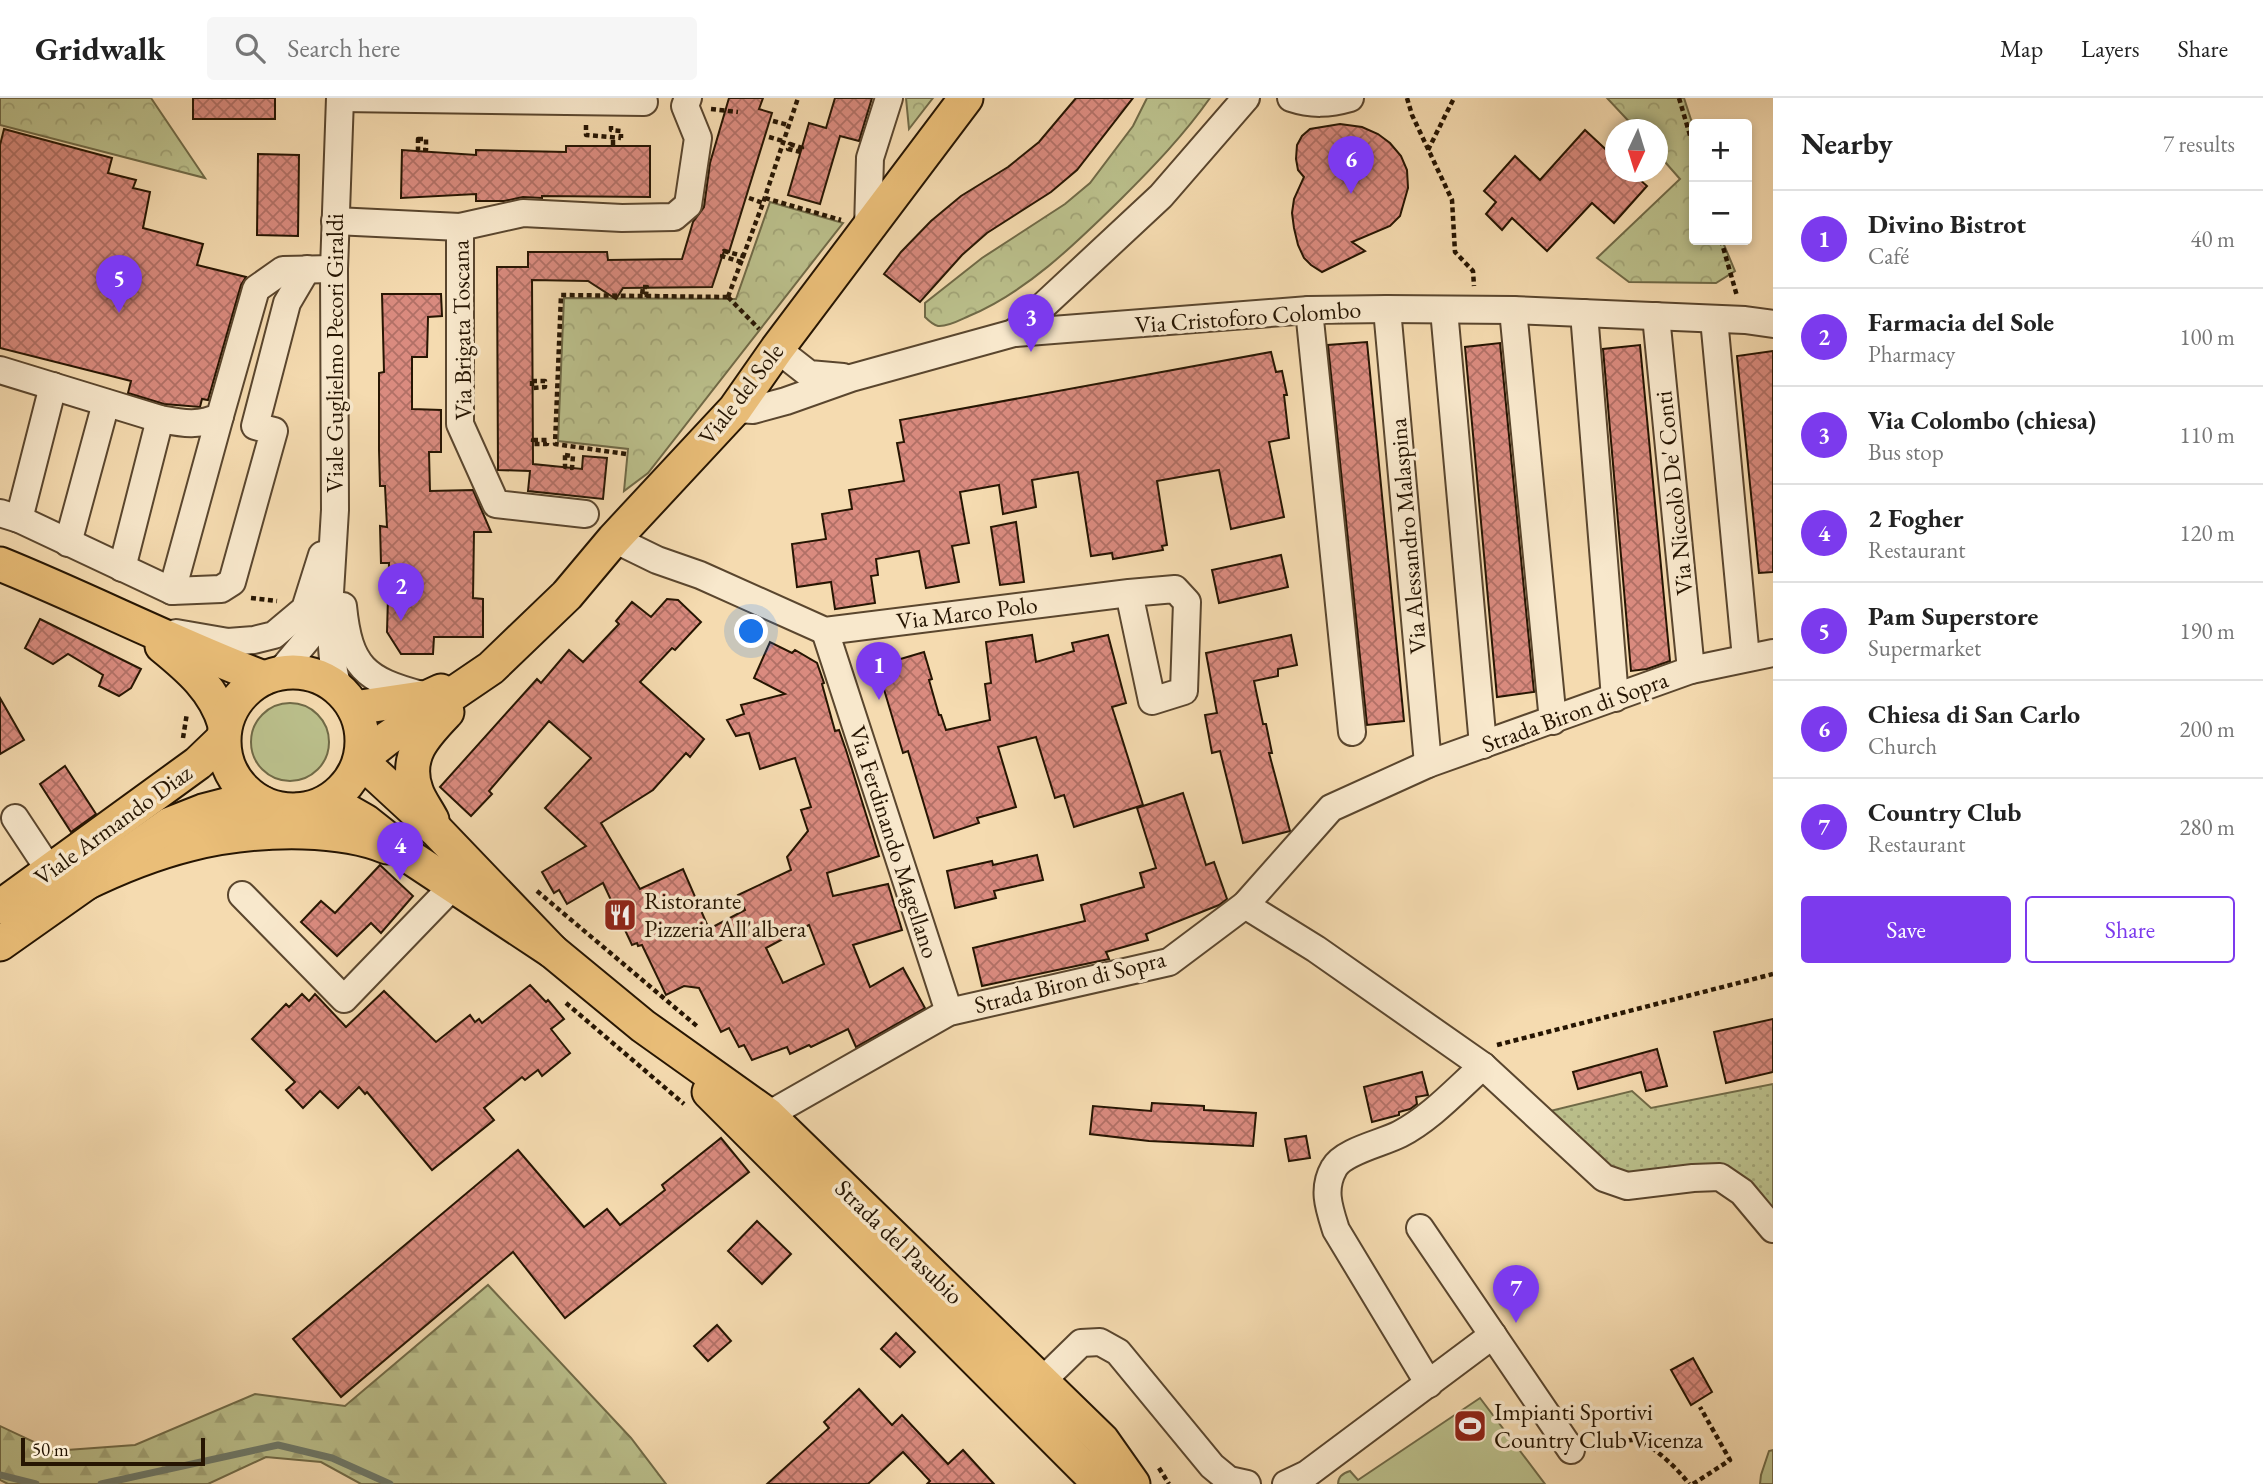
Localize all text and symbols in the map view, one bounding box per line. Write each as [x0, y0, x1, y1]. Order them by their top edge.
search box [207, 17, 697, 80]
text: Gridwalk [35, 27, 165, 70]
icon: search [231, 29, 269, 67]
text: Search here [287, 31, 400, 65]
text: Map [2000, 33, 2043, 64]
text: Layers [2081, 33, 2140, 64]
text: Share [2178, 33, 2228, 64]
north arrow [1605, 119, 1668, 182]
map controls [1689, 119, 1752, 245]
button: + [1689, 119, 1752, 182]
text: Nearby [1801, 124, 1893, 163]
text: 7 results [2163, 129, 2235, 159]
pin: 6 [1328, 136, 1374, 194]
button: − [1689, 182, 1752, 245]
text: Divino Bistrot [1868, 207, 2026, 241]
street label: Viale Guglielmo Pecori Giraldi [319, 213, 350, 493]
text: 1 [1818, 224, 1830, 254]
text: 40 m [2190, 224, 2235, 254]
street label: Via Brigata Toscana [444, 239, 479, 420]
text: Café [1868, 241, 1909, 271]
pin: 5 [96, 255, 142, 313]
street label: Via Cristoforo Colombo [1134, 293, 1362, 340]
pin: 3 [1008, 294, 1054, 352]
text: Farmacia del Sole [1868, 305, 2054, 339]
text: 2 [1818, 322, 1830, 352]
text: 100 m [2179, 322, 2235, 352]
street label: Viale del Sole [691, 337, 790, 451]
text: Pharmacy [1868, 339, 1955, 369]
street label: Via Niccolò De' Conti [1647, 389, 1700, 597]
text: Via Colombo (chiesa) [1868, 403, 2096, 437]
street label: Via Alessandro Malaspina [1382, 416, 1433, 655]
text: 3 [1818, 420, 1830, 450]
text: 110 m [2179, 420, 2235, 450]
text: Bus stop [1868, 437, 1944, 467]
text: 2 Fogher [1868, 501, 1964, 535]
text: 4 [1818, 518, 1830, 548]
text: 120 m [2179, 518, 2235, 548]
text: Restaurant [1868, 535, 1966, 565]
pin: 2 [378, 563, 424, 621]
street label: Via Marco Polo [895, 588, 1039, 637]
text: Pam Superstore [1868, 599, 2038, 633]
your location [734, 614, 768, 648]
text: 5 [1818, 616, 1830, 646]
text: 190 m [2179, 616, 2235, 646]
text: Supermarket [1868, 633, 1981, 663]
pin: 1 [856, 642, 902, 700]
street label: Strada Biron di Sopra [1477, 663, 1673, 760]
text: Chiesa di San Carlo [1868, 697, 2080, 731]
text: 6 [1818, 714, 1830, 744]
text: 200 m [2179, 714, 2235, 744]
street label: Via Ferdinando Magellano [842, 722, 947, 962]
text: Church [1868, 731, 1937, 761]
street label: Viale Armando Diaz [28, 757, 198, 892]
text: Country Club [1868, 795, 2021, 829]
text: 7 [1818, 812, 1830, 842]
text: 280 m [2179, 812, 2235, 842]
pin: 4 [377, 822, 423, 880]
text: Restaurant [1868, 829, 1966, 859]
place label: Ristorante Pizzeria All'albera [644, 885, 807, 944]
restaurant icon: Ristorante Pizzeria All'albera [601, 896, 639, 934]
button: Save [1801, 896, 2011, 963]
button: Share [2025, 896, 2235, 963]
street label: Strada Biron di Sopra [971, 943, 1169, 1020]
street label: Strada del Pasubio [829, 1172, 970, 1311]
pin: 7 [1493, 1265, 1539, 1323]
place label: Impianti Sportivi Country Club Vicenza [1494, 1396, 1704, 1455]
sports icon: Impianti Sportivi Country Club Vicenza [1451, 1407, 1489, 1445]
scale bar [21, 1435, 205, 1467]
text: 50 m [32, 1437, 69, 1462]

